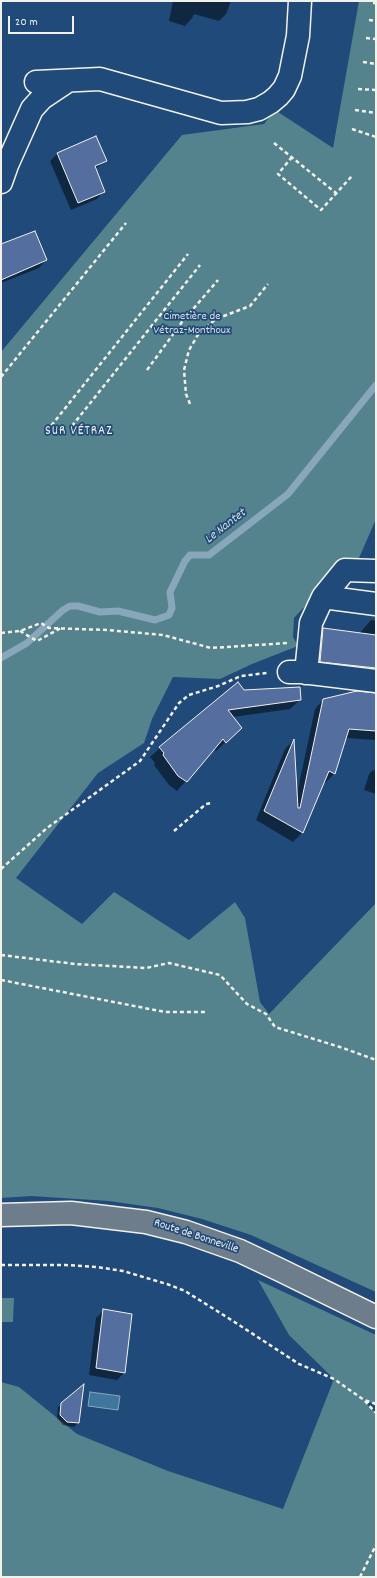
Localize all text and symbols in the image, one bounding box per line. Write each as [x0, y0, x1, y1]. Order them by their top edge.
scale bar [10, 8, 76, 34]
text: 20 m [15, 14, 38, 31]
park label: Cimetière de Vétraz-Monthoux [154, 310, 230, 338]
district label: SUR VÉTRAZ [45, 424, 113, 440]
water label: Le Nantet [202, 506, 250, 548]
street label: Route de Bonneville [152, 1217, 240, 1257]

